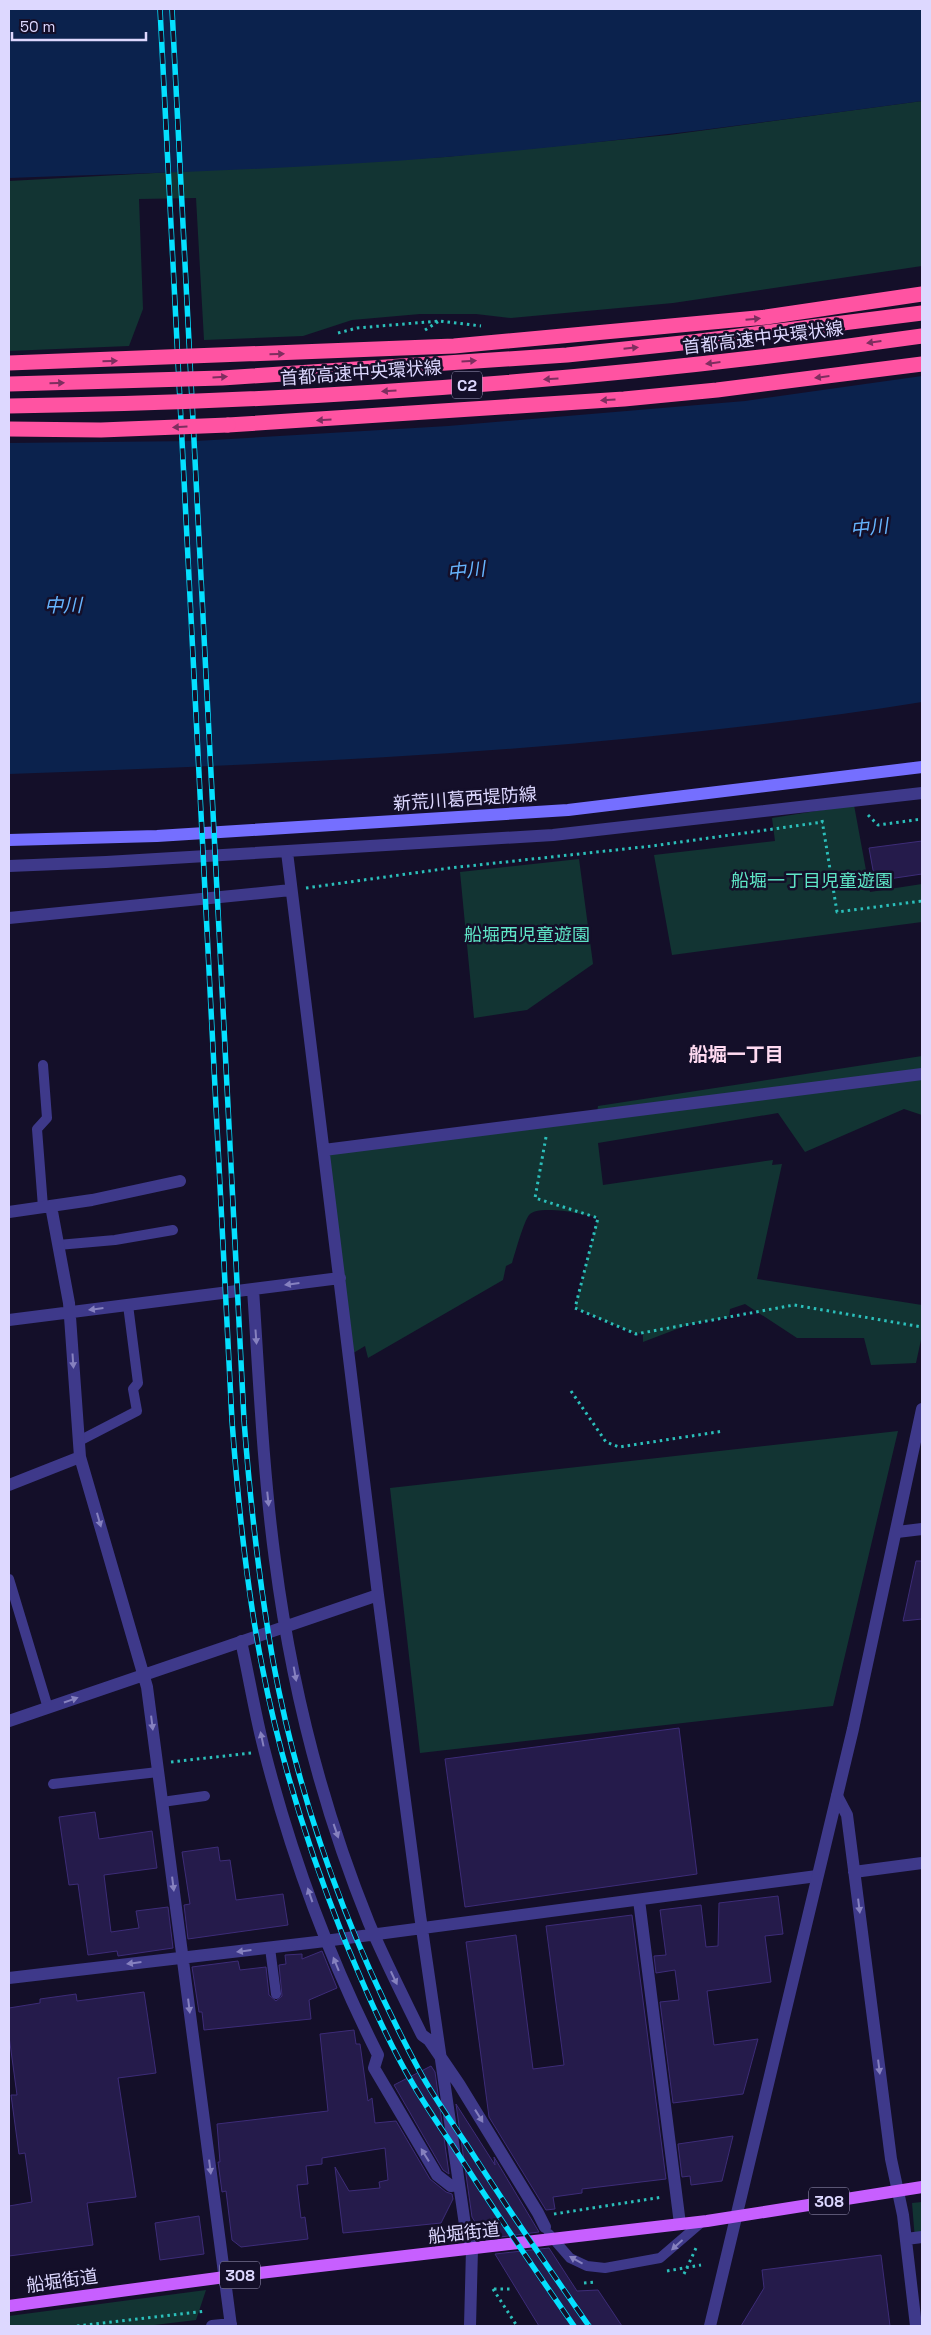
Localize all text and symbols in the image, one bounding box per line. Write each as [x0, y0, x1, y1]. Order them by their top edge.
scale bar [12, 10, 146, 42]
text: 50 m [20, 17, 55, 36]
one-way arrow [746, 314, 762, 322]
street label: 首都高速中央環状線 [681, 316, 845, 359]
one-way arrow [866, 339, 882, 347]
one-way arrow [624, 344, 640, 352]
one-way arrow [270, 349, 286, 357]
street label: 首都高速中央環状線 [279, 355, 443, 390]
one-way arrow [102, 356, 118, 364]
one-way arrow [462, 356, 478, 364]
one-way arrow [705, 359, 721, 367]
road number: C2 [452, 372, 482, 398]
one-way arrow [212, 373, 228, 381]
one-way arrow [813, 373, 829, 381]
one-way arrow [543, 375, 559, 383]
one-way arrow [50, 379, 66, 387]
one-way arrow [381, 387, 397, 395]
one-way arrow [600, 396, 616, 404]
one-way arrow [315, 416, 331, 424]
one-way arrow [171, 423, 187, 431]
water label: 中川 [849, 513, 891, 542]
water label: 中川 [446, 556, 488, 585]
water label: 中川 [44, 593, 84, 618]
street label: 新荒川葛西堤防線 [392, 782, 538, 815]
park label: 船堀一丁目児童遊園 [731, 869, 893, 892]
park label: 船堀西児童遊園 [464, 923, 590, 946]
district label: 船堀一丁目 [688, 1042, 784, 1067]
one-way arrow [283, 1280, 299, 1288]
one-way arrow [87, 1305, 103, 1313]
one-way arrow [253, 1330, 261, 1346]
one-way arrow [69, 1353, 77, 1369]
one-way arrow [264, 1492, 272, 1508]
one-way arrow [95, 1513, 103, 1528]
one-way arrow [291, 1666, 299, 1682]
one-way arrow [64, 1696, 79, 1703]
one-way arrow [148, 1715, 156, 1731]
one-way arrow [257, 1731, 265, 1747]
one-way arrow [332, 1824, 340, 1839]
one-way arrow [169, 1876, 177, 1892]
one-way arrow [306, 1887, 313, 1902]
one-way arrow [855, 1898, 863, 1914]
one-way arrow [235, 1947, 251, 1955]
one-way arrow [332, 1956, 340, 1971]
one-way arrow [125, 1959, 141, 1967]
one-way arrow [391, 1971, 399, 1985]
one-way arrow [185, 1999, 193, 2015]
one-way arrow [876, 2059, 884, 2075]
one-way arrow [474, 2109, 483, 2122]
one-way arrow [420, 2149, 430, 2162]
one-way arrow [206, 2160, 214, 2176]
road number: 308 [809, 2188, 849, 2214]
street label: 船堀街道 [427, 2217, 501, 2248]
one-way arrow [672, 2239, 684, 2251]
one-way arrow [568, 2256, 583, 2264]
road number: 308 [220, 2262, 260, 2288]
street label: 船堀街道 [25, 2264, 99, 2297]

